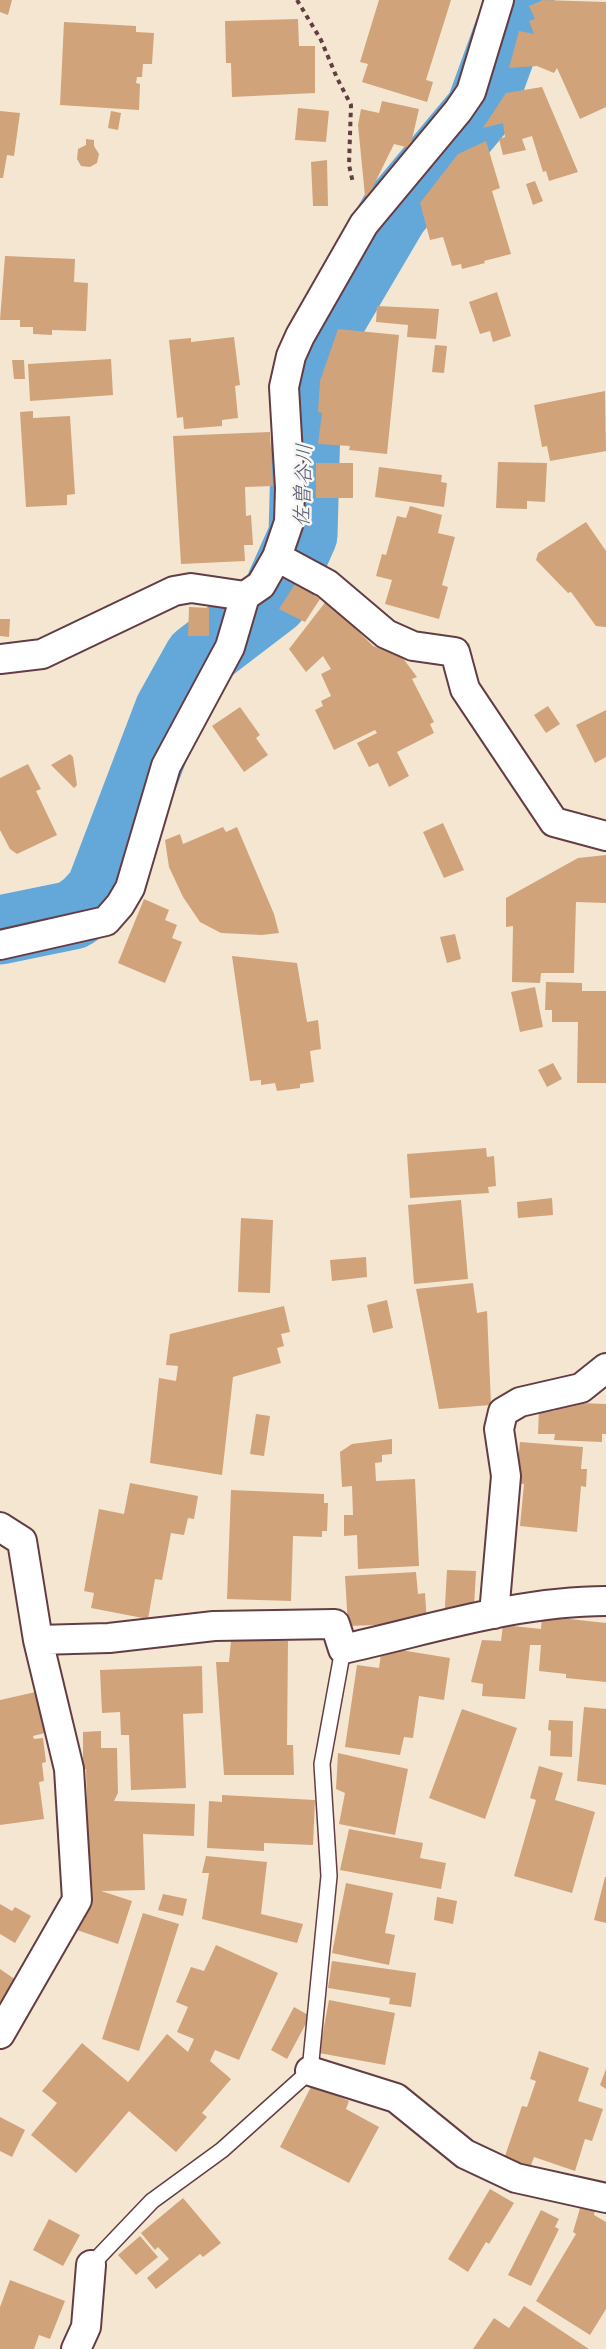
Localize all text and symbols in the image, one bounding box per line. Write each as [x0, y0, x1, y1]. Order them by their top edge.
water label: 佐曽谷川 [290, 443, 318, 527]

